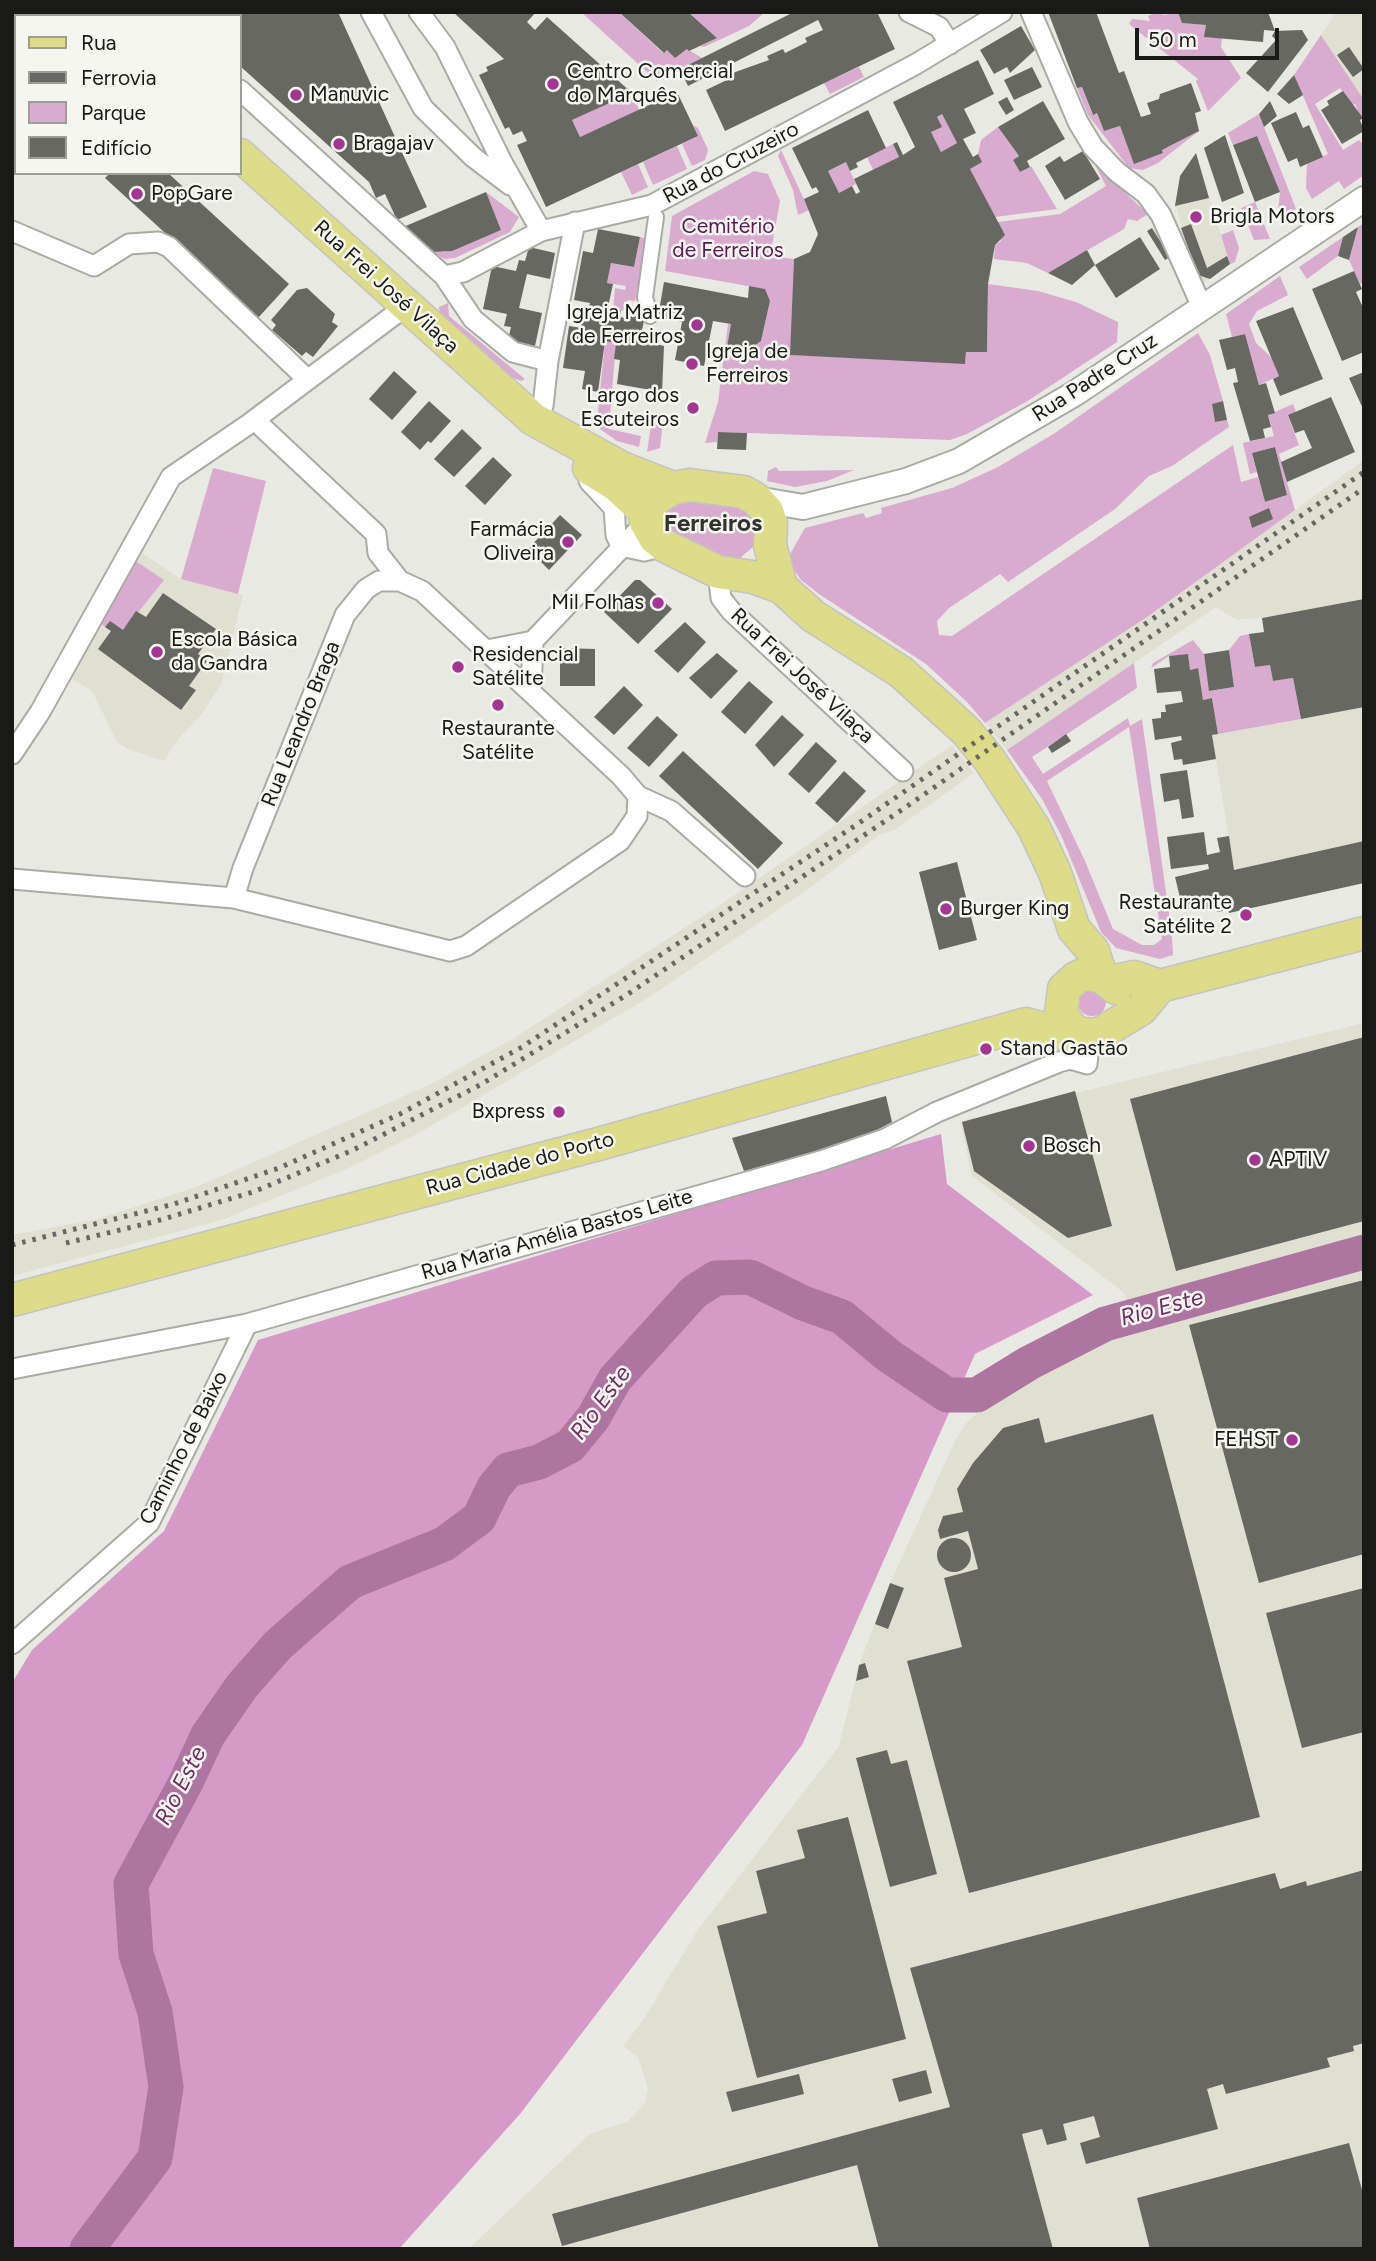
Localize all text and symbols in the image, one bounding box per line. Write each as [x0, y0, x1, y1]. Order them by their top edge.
legend [14, 14, 242, 175]
scale bar [1138, 14, 1282, 58]
text: 50 m [1148, 27, 1197, 52]
text: Rua [81, 30, 117, 55]
place label: Centro Comercial do Marquês [567, 59, 733, 109]
text: Ferrovia [81, 65, 156, 90]
marker: Centro Comercial do Marquês [545, 76, 561, 92]
place label: Manuvic [310, 82, 389, 108]
marker: Manuvic [288, 87, 304, 103]
text: Parque [81, 100, 146, 125]
street label: Rua do Cruzeiro [659, 117, 803, 209]
place label: Bragajav [353, 131, 434, 157]
text: Edifício [81, 135, 152, 160]
marker: Bragajav [331, 136, 347, 152]
place label: PopGare [151, 181, 233, 207]
marker: PopGare [129, 186, 145, 202]
place label: Brigla Motors [1210, 204, 1335, 230]
marker: Brigla Motors [1188, 209, 1204, 225]
park label: Cemitério de Ferreiros [672, 214, 784, 264]
street label: Rua Frei José Vilaça [308, 215, 464, 359]
place label: Igreja Matriz de Ferreiros [566, 300, 683, 350]
marker: Igreja Matriz de Ferreiros [689, 317, 705, 333]
street label: Rua Padre Cruz [1028, 328, 1162, 428]
place label: Igreja de Ferreiros [706, 339, 788, 389]
marker: Igreja de Ferreiros [684, 356, 700, 372]
place label: Largo dos Escuteiros [580, 383, 679, 433]
marker: Largo dos Escuteiros [685, 400, 701, 416]
district label: Ferreiros [664, 510, 762, 538]
place label: Farmácia Oliveira [469, 517, 554, 567]
marker: Farmácia Oliveira [560, 534, 576, 550]
place label: Mil Folhas [551, 590, 644, 616]
marker: Mil Folhas [650, 595, 666, 611]
street label: Rua Frei José Vilaça [725, 603, 879, 749]
place label: Escola Básica da Gandra [171, 627, 298, 677]
street label: Rua Leandro Braga [256, 638, 346, 810]
place label: Residencial Satélite [472, 642, 578, 692]
marker: Escola Básica da Gandra [149, 644, 165, 660]
marker: Residencial Satélite [450, 659, 466, 675]
marker: Restaurante Satélite [490, 697, 506, 713]
place label: Restaurante Satélite [441, 716, 555, 766]
place label: Restaurante Satélite 2 [1118, 890, 1232, 940]
place label: Burger King [960, 896, 1069, 922]
marker: Burger King [938, 901, 954, 917]
marker: Restaurante Satélite 2 [1238, 907, 1254, 923]
place label: Stand Gastāo [1000, 1036, 1128, 1062]
marker: Stand Gastāo [978, 1041, 994, 1057]
place label: Bxpress [472, 1099, 545, 1125]
marker: Bxpress [551, 1104, 567, 1120]
street label: Rua Cidade do Porto [423, 1127, 617, 1201]
place label: Bosch [1043, 1133, 1101, 1159]
marker: Bosch [1021, 1138, 1037, 1154]
place label: APTIV [1269, 1147, 1327, 1173]
marker: APTIV [1247, 1152, 1263, 1168]
street label: Rua Maria Amélia Bastos Leite [418, 1184, 696, 1286]
water label: Rio Este [1118, 1284, 1206, 1332]
water label: Rio Este [565, 1361, 637, 1445]
street label: Caminho de Baixo [134, 1367, 234, 1529]
place label: FEHST [1214, 1427, 1278, 1453]
marker: FEHST [1284, 1432, 1300, 1448]
water label: Rio Este [149, 1742, 213, 1830]

